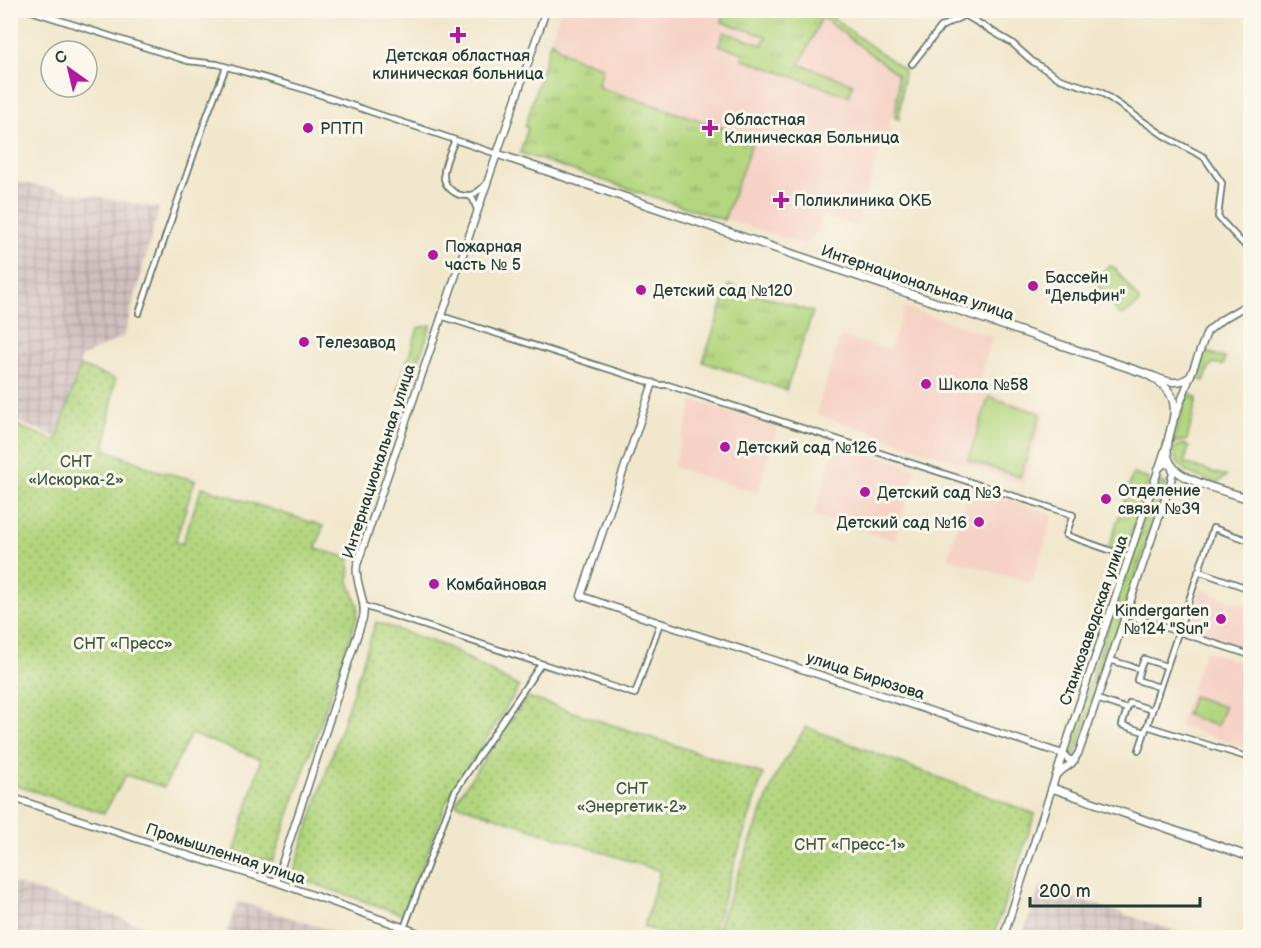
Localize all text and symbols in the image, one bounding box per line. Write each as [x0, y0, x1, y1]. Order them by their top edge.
marker: Детская областная клиническая больница [449, 26, 467, 44]
north arrow [39, 39, 99, 99]
text: С [52, 47, 71, 69]
place label: Детская областная клиническая больница [372, 47, 544, 84]
place label: Областная Клиническая Больница [724, 111, 900, 148]
marker: Областная Клиническая Больница [701, 119, 719, 137]
place label: РПТП [320, 120, 363, 139]
marker: РПТП [301, 121, 315, 135]
marker: Поликлиника ОКБ [772, 191, 790, 209]
place label: Поликлиника ОКБ [794, 192, 933, 211]
place label: Пожарная часть № 5 [445, 238, 522, 275]
street label: Интернациональная улица [818, 241, 1017, 326]
marker: Пожарная часть № 5 [426, 248, 440, 262]
place label: Бассейн "Дельфин" [1045, 269, 1126, 306]
marker: Бассейн "Дельфин" [1026, 279, 1040, 293]
place label: Детский сад №120 [653, 282, 793, 301]
marker: Детский сад №120 [634, 283, 648, 297]
place label: Телезавод [316, 334, 396, 353]
marker: Телезавод [297, 335, 311, 349]
street label: Интернациональная улица [339, 361, 420, 561]
place label: Школа №58 [938, 376, 1028, 395]
marker: Школа №58 [919, 377, 933, 391]
place label: Детский сад №126 [737, 439, 877, 458]
marker: Детский сад №126 [718, 440, 732, 454]
park label: СНТ «Искорка-2» [28, 453, 124, 490]
place label: Отделение связи №39 [1118, 482, 1201, 519]
place label: Детский сад №3 [877, 484, 1002, 503]
marker: Детский сад №3 [858, 485, 872, 499]
marker: Отделение связи №39 [1099, 492, 1113, 506]
place label: Детский сад №16 [836, 514, 967, 533]
marker: Детский сад №16 [972, 515, 986, 529]
street label: Станкозаводская улица [1056, 532, 1133, 708]
place label: Комбайновая [446, 576, 547, 595]
marker: Комбайновая [427, 577, 441, 591]
place label: Kindergarten №124 "Sun" [1115, 602, 1209, 639]
marker: Kindergarten №124 "Sun" [1214, 612, 1228, 626]
park label: СНТ «Пресс» [73, 635, 173, 654]
street label: улица Бирюзова [804, 648, 928, 705]
park label: СНТ «Энергетик-2» [577, 780, 687, 817]
street label: Промышленная улица [143, 820, 308, 889]
park label: СНТ «Пресс-1» [794, 836, 906, 855]
scale bar [1030, 870, 1200, 908]
text: 200 m [1039, 881, 1091, 902]

